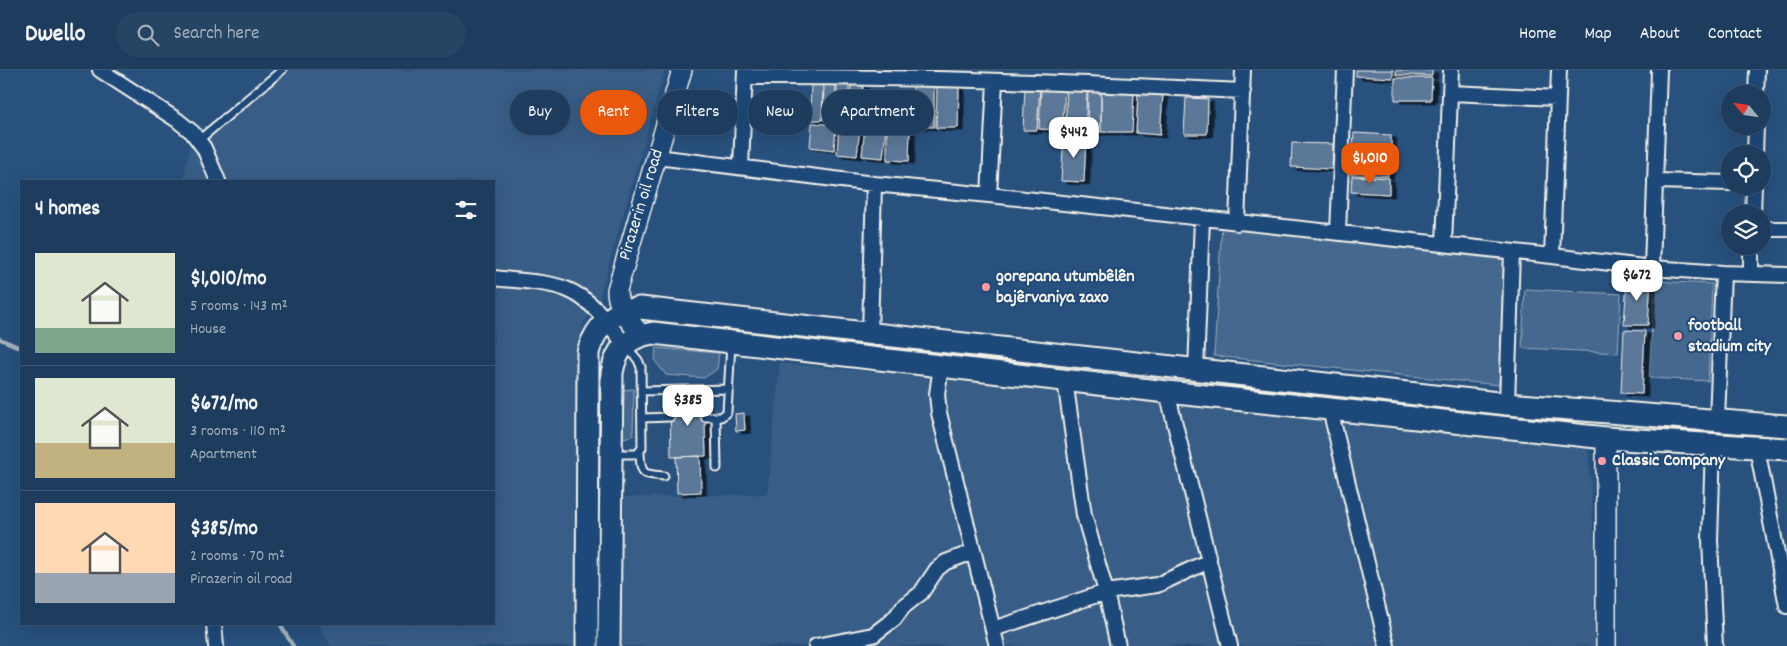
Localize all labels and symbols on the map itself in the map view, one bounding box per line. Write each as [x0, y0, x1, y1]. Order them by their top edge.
north arrow [1721, 85, 1771, 135]
pin: $442 [1044, 116, 1104, 159]
pin: $1,010 [1329, 142, 1411, 185]
street label: Pirazerin oil road [613, 146, 671, 264]
pin: $672 [1607, 260, 1667, 302]
place label: gorepana utumbêlên bajêrvaniya zaxo [996, 265, 1135, 311]
marker: gorepana utumbêlên bajêrvaniya zaxo [980, 281, 992, 293]
place label: football stadium city [1687, 314, 1772, 360]
marker: football stadium city [1672, 330, 1684, 342]
pin: $385 [658, 384, 718, 427]
place label: Classic Company [1612, 449, 1726, 474]
marker: Classic Company [1596, 455, 1608, 467]

